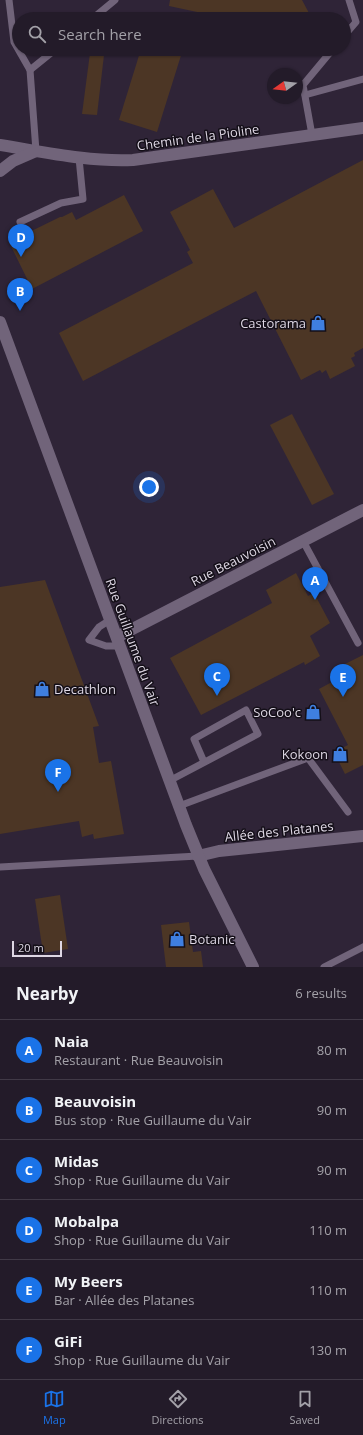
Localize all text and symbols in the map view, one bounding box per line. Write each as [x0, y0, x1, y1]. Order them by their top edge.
search box [12, 12, 351, 56]
icon: search [26, 23, 48, 45]
text: Search here [58, 24, 142, 44]
north arrow [267, 68, 303, 104]
street label: Chemin de la Pioline [136, 120, 260, 154]
pin: D [8, 224, 34, 257]
pin: B [7, 278, 33, 311]
place label: Castorama [240, 314, 306, 332]
shop icon: Castorama [309, 314, 327, 332]
your location [139, 477, 159, 497]
street label: Rue Beauvoisin [188, 532, 278, 590]
pin: A [302, 567, 328, 600]
street label: Rue Guillaume du Vair [102, 576, 165, 709]
pin: C [204, 663, 230, 696]
pin: E [330, 664, 356, 697]
shop icon: Decathlon [33, 680, 51, 698]
place label: Decathlon [54, 680, 116, 698]
place label: SoCoo'c [253, 703, 301, 721]
shop icon: SoCoo'c [304, 703, 322, 721]
place label: Kokoon [282, 745, 328, 763]
shop icon: Kokoon [331, 745, 349, 763]
pin: F [45, 759, 71, 792]
street label: Allée des Platanes [224, 816, 334, 846]
shop icon: Botanic [168, 930, 186, 948]
place label: Botanic [189, 930, 235, 948]
scale bar [12, 939, 62, 958]
text: 20 m [18, 940, 44, 955]
text: Nearby [16, 982, 78, 1005]
text: 6 results [295, 984, 347, 1002]
text: Naia [54, 1031, 89, 1051]
text: A [25, 1041, 33, 1059]
text: 80 m [317, 1041, 347, 1059]
text: Restaurant · Rue Beauvoisin [54, 1051, 223, 1069]
text: Beauvoisin [54, 1091, 136, 1111]
text: B [25, 1101, 33, 1119]
text: 90 m [317, 1101, 347, 1119]
text: Bus stop · Rue Guillaume du Vair [54, 1111, 251, 1129]
text: Midas [54, 1151, 99, 1171]
text: C [25, 1161, 33, 1179]
text: 90 m [317, 1161, 347, 1179]
text: Shop · Rue Guillaume du Vair [54, 1171, 230, 1189]
text: Mobalpa [54, 1211, 119, 1231]
text: D [24, 1221, 34, 1239]
text: 110 m [309, 1221, 347, 1239]
text: Shop · Rue Guillaume du Vair [54, 1231, 230, 1249]
text: My Beers [54, 1271, 123, 1291]
text: E [25, 1281, 33, 1299]
text: 110 m [309, 1281, 347, 1299]
text: Bar · Allée des Platanes [54, 1291, 194, 1309]
text: GiFi [54, 1331, 82, 1351]
text: F [25, 1341, 33, 1359]
text: 130 m [309, 1341, 347, 1359]
text: Shop · Rue Guillaume du Vair [54, 1351, 230, 1369]
tab: Map [43, 1388, 66, 1427]
tab: Directions [152, 1388, 204, 1427]
tab: Saved [289, 1388, 320, 1427]

